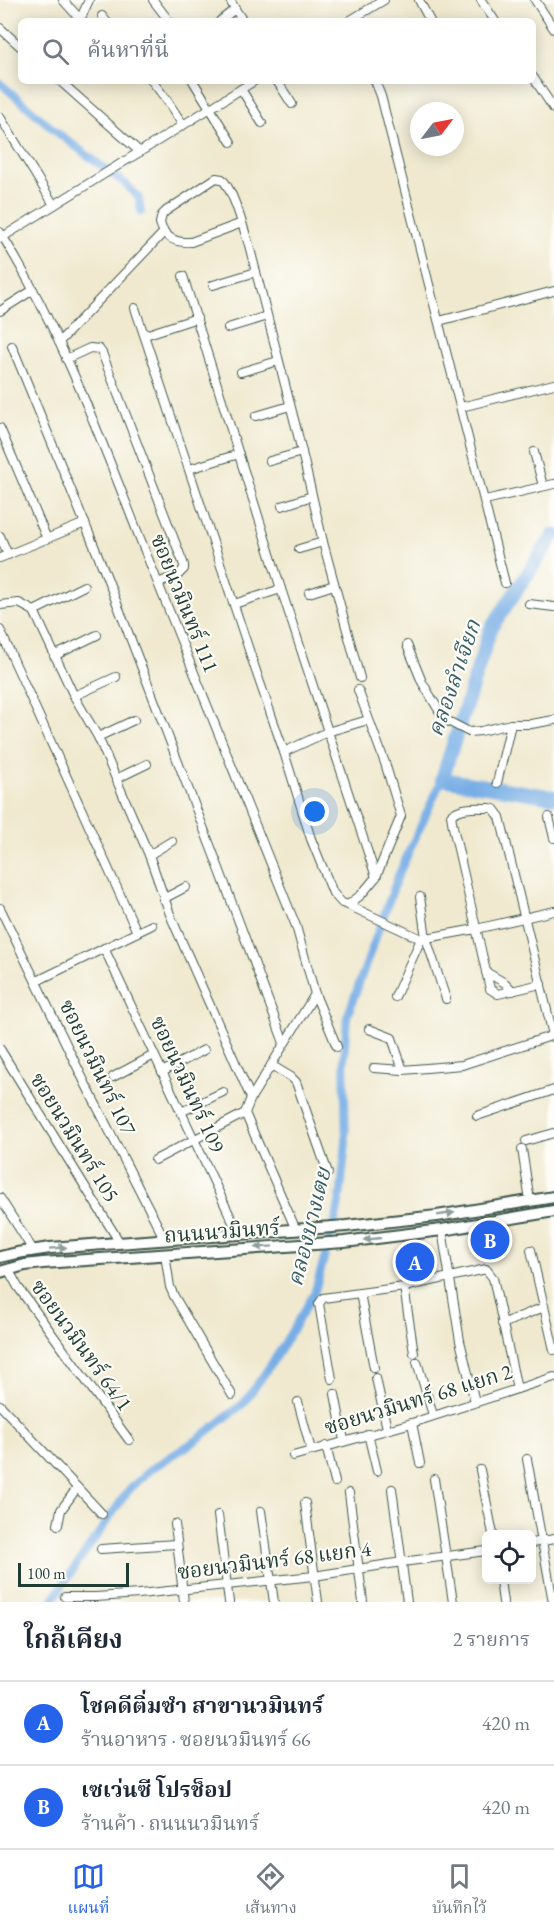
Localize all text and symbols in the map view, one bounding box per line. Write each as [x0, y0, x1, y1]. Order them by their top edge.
search box [18, 18, 536, 84]
icon: search [39, 35, 72, 68]
text: ค้นหาที่นี่ [87, 35, 169, 64]
north arrow [410, 102, 464, 156]
street label: ซอยนวมินทร์ 111 [145, 530, 225, 676]
water label: คลองลำเจียก [420, 615, 488, 740]
your location [300, 797, 329, 826]
street label: ซอยนวมินทร์ 107 [54, 995, 143, 1140]
street label: ซอยนวมินทร์ 109 [145, 1011, 231, 1157]
street label: ซอยนวมินทร์ 105 [24, 1067, 126, 1207]
water label: คลองบางเตย [280, 1163, 338, 1289]
one-way arrow [437, 1210, 456, 1219]
street label: ถนนนวมินทร์ [163, 1213, 282, 1249]
pin: B [470, 1218, 510, 1262]
one-way arrow [362, 1234, 381, 1244]
pin: A [396, 1240, 434, 1284]
one-way arrow [48, 1243, 67, 1253]
one-way arrow [254, 1243, 273, 1252]
street label: ซอยนวมินทร์ 64/1 [25, 1274, 139, 1416]
street label: ซอยนวมินทร์ 68 แยก 2 [321, 1358, 515, 1440]
map controls [482, 1530, 536, 1584]
button: locate [482, 1530, 536, 1584]
street label: ซอยนวมินทร์ 68 แยก 4 [176, 1535, 373, 1585]
scale bar [18, 1560, 129, 1588]
text: 100 m [27, 1563, 66, 1584]
text: ใกล้เคียง [24, 1622, 123, 1656]
text: 2 รายการ [453, 1626, 530, 1652]
text: โชคดีติ่มซำ สาขานวมินทร์ [81, 1691, 323, 1720]
text: A [36, 1710, 51, 1736]
text: 420 m [482, 1710, 530, 1736]
text: ร้านอาหาร · ซอยนวมินทร์ 66 [81, 1726, 311, 1752]
text: เซเว่นซี โปรช็อป [81, 1775, 232, 1804]
text: B [37, 1794, 50, 1820]
text: 420 m [482, 1794, 530, 1820]
text: ร้านค้า · ถนนนวมินทร์ [81, 1810, 259, 1836]
tab: แผนที่ [68, 1860, 109, 1922]
tab: เส้นทาง [245, 1860, 297, 1922]
tab: บันทึกไว้ [432, 1860, 486, 1922]

